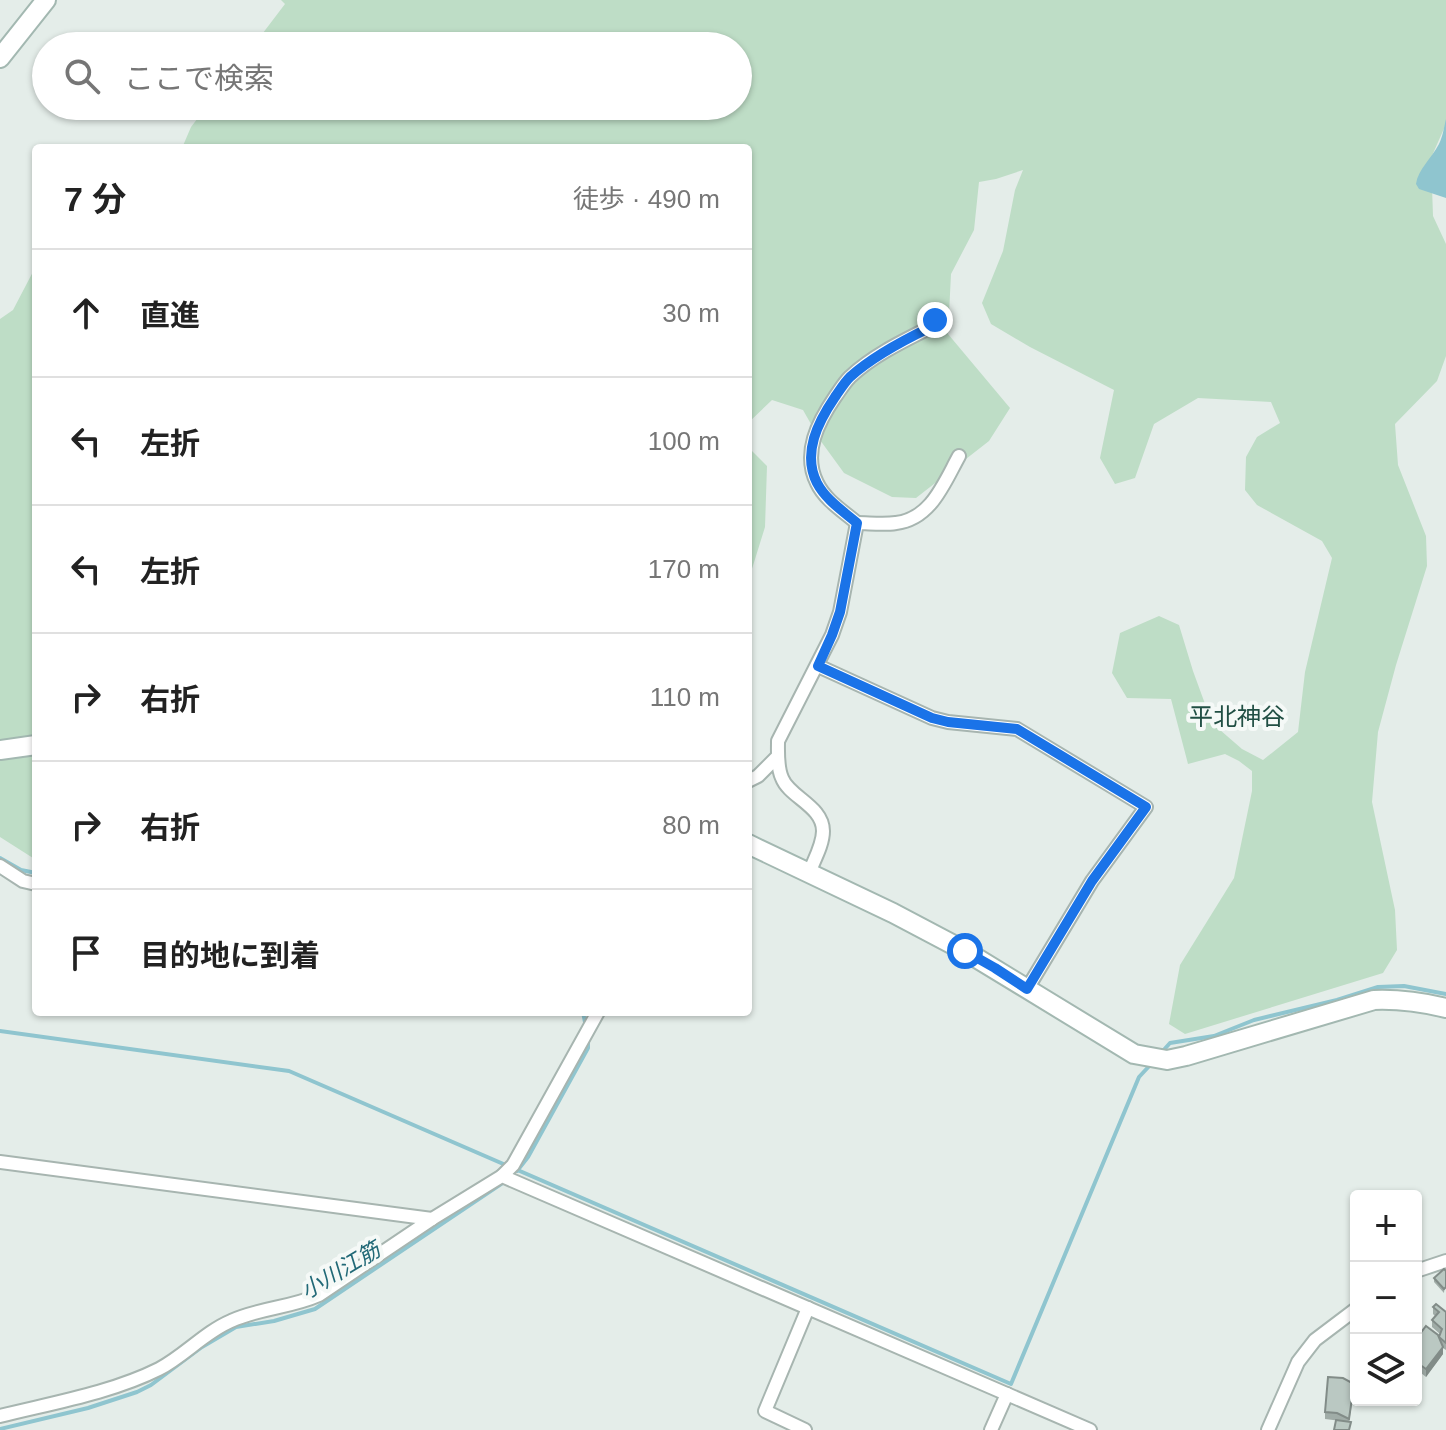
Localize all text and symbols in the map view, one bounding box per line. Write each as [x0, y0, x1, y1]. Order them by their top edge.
search box [32, 32, 752, 120]
icon: search [60, 54, 104, 98]
text: ここで検索 [124, 62, 274, 95]
text: 7 分 [64, 180, 126, 218]
text: 徒歩 · 490 m [573, 184, 720, 214]
icon: ahead [64, 291, 108, 335]
text: 30 m [662, 298, 720, 328]
text: 直進 [140, 299, 200, 332]
route end [917, 302, 953, 338]
icon: left [64, 419, 108, 463]
text: 100 m [648, 426, 720, 456]
text: 左折 [140, 427, 200, 460]
icon: left [64, 547, 108, 591]
text: 170 m [648, 554, 720, 584]
text: 左折 [140, 555, 200, 588]
icon: right [64, 675, 108, 719]
text: 110 m [650, 682, 720, 712]
text: 右折 [140, 683, 200, 716]
district label: 平北神谷 [1189, 703, 1285, 730]
icon: right [64, 803, 108, 847]
text: 80 m [662, 810, 720, 840]
text: 右折 [140, 811, 200, 844]
icon: arrive [64, 931, 108, 975]
route start [947, 933, 983, 969]
text: 目的地に到着 [140, 939, 320, 972]
map controls [1350, 1190, 1422, 1406]
button: + [1350, 1190, 1422, 1262]
water label: 小川江筋 [296, 1236, 387, 1304]
button: − [1350, 1262, 1422, 1334]
button: layers [1350, 1334, 1422, 1406]

